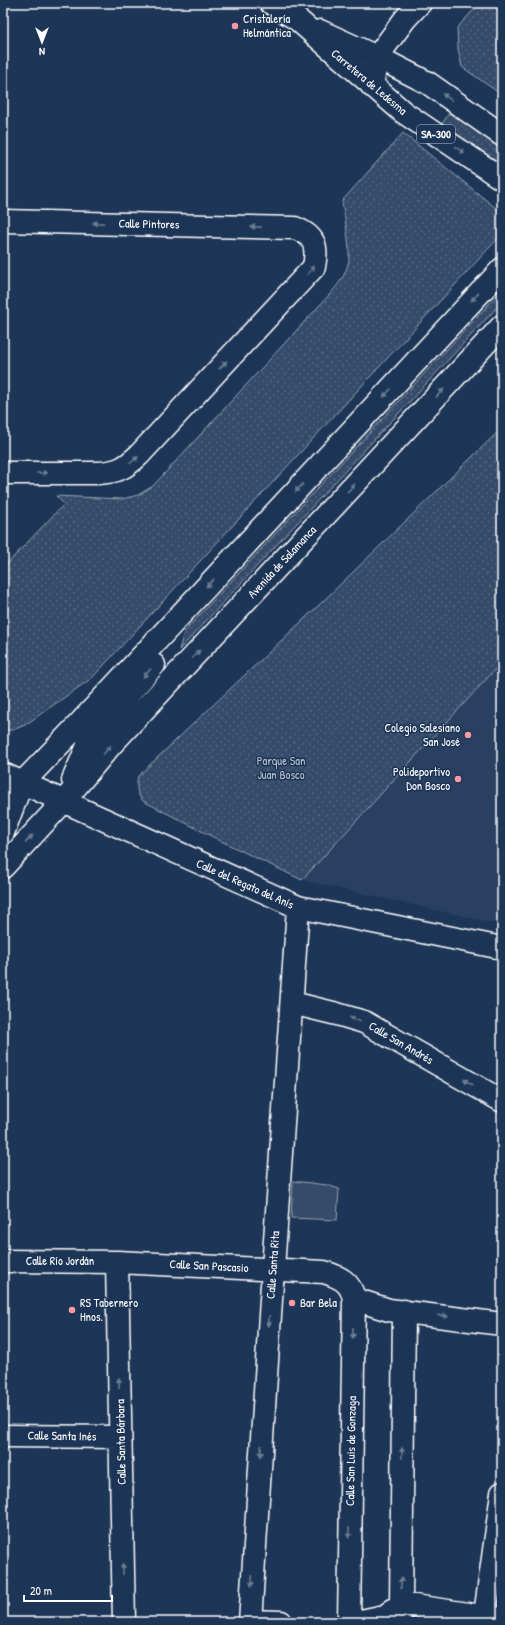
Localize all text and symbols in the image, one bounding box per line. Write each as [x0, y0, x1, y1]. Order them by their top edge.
place label: Cristalería Helmántica [243, 10, 291, 41]
marker: Cristalería Helmántica [230, 21, 240, 31]
north arrow [22, 22, 62, 62]
text: N [39, 45, 45, 59]
street label: Carretera de Ledesma [328, 45, 411, 119]
one-way arrow [442, 93, 452, 101]
road number: SA-300 [417, 125, 455, 143]
one-way arrow [455, 146, 465, 154]
street label: Calle Pintores [118, 214, 180, 233]
one-way arrow [91, 220, 104, 226]
one-way arrow [249, 224, 262, 230]
one-way arrow [307, 265, 315, 275]
one-way arrow [471, 292, 480, 303]
one-way arrow [218, 360, 227, 371]
one-way arrow [382, 388, 392, 398]
one-way arrow [435, 388, 445, 398]
one-way arrow [129, 456, 138, 465]
one-way arrow [36, 470, 49, 476]
one-way arrow [294, 483, 303, 493]
one-way arrow [346, 483, 356, 493]
street label: Avenida de Salamanca [243, 521, 320, 602]
one-way arrow [205, 578, 215, 588]
one-way arrow [191, 649, 200, 660]
one-way arrow [142, 668, 152, 678]
place label: Colegio Salesiano San José [385, 719, 460, 750]
marker: Colegio Salesiano San José [463, 730, 473, 740]
one-way arrow [103, 744, 112, 755]
park label: Parque San Juan Bosco [257, 752, 305, 783]
place label: Polideportivo Don Bosco [393, 763, 450, 794]
marker: Polideportivo Don Bosco [453, 774, 463, 784]
one-way arrow [25, 834, 34, 844]
street label: Calle del Regato del Anís [194, 854, 297, 913]
one-way arrow [348, 1016, 360, 1022]
street label: Calle San Andrés [366, 1017, 437, 1068]
one-way arrow [462, 1078, 474, 1085]
street label: Calle Santa Rita [262, 1230, 283, 1300]
street label: Calle Río Jordán [26, 1252, 94, 1269]
street label: Calle San Pascasio [169, 1255, 249, 1276]
place label: RS Tabernero Hnos. [80, 1294, 138, 1325]
place label: Bar Bela [300, 1294, 337, 1311]
marker: Bar Bela [287, 1298, 297, 1308]
marker: RS Tabernero Hnos. [67, 1305, 77, 1315]
one-way arrow [436, 1313, 449, 1319]
one-way arrow [266, 1315, 273, 1327]
one-way arrow [350, 1327, 356, 1340]
one-way arrow [116, 1377, 123, 1389]
street label: Calle San Luis de Gonzaga [341, 1396, 360, 1506]
street label: Calle Santa Bárbara [111, 1399, 130, 1485]
street label: Calle Santa Inés [27, 1426, 97, 1445]
one-way arrow [257, 1445, 264, 1457]
one-way arrow [399, 1446, 405, 1459]
one-way arrow [346, 1527, 353, 1539]
one-way arrow [120, 1562, 126, 1575]
one-way arrow [249, 1575, 256, 1587]
one-way arrow [398, 1576, 404, 1589]
scale bar [24, 1577, 112, 1603]
text: 20 m [30, 1582, 52, 1599]

